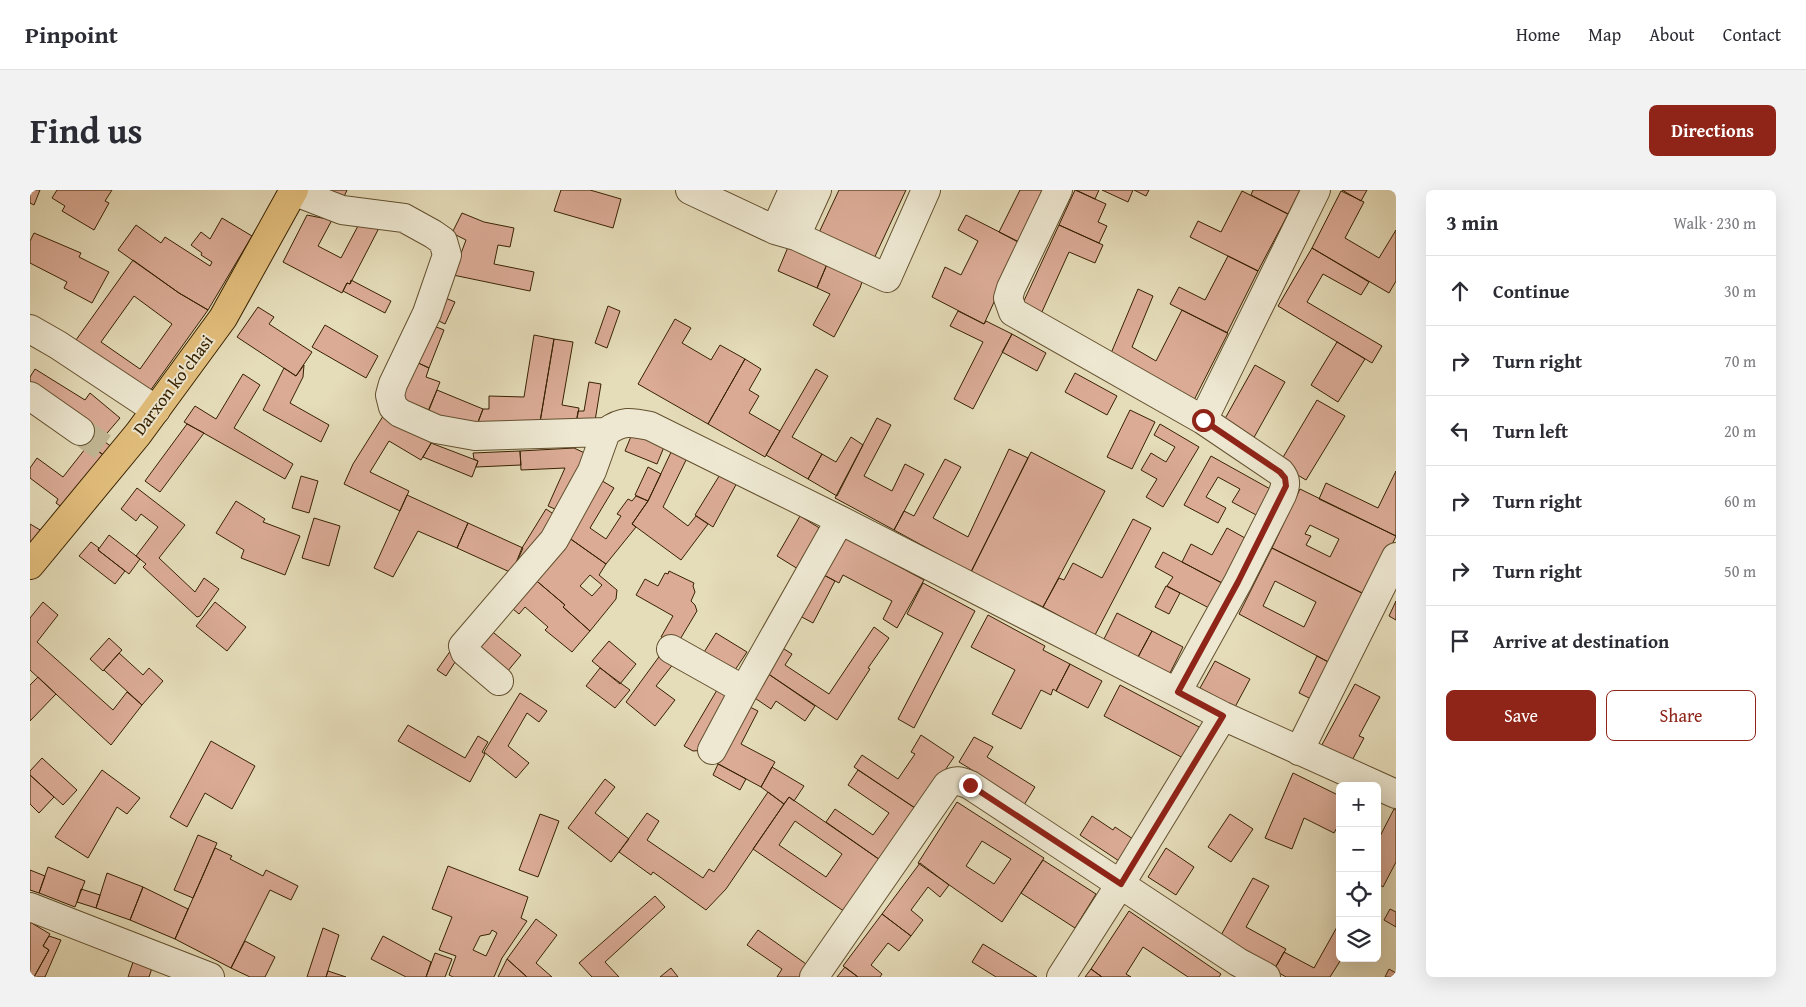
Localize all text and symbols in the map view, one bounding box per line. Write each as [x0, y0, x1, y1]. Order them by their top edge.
text: Pinpoint [25, 17, 118, 52]
text: Home [1516, 21, 1560, 48]
text: Map [1588, 21, 1621, 48]
text: About [1649, 21, 1695, 48]
text: Contact [1723, 21, 1781, 48]
text: Find us [30, 105, 143, 156]
button: Directions [1649, 105, 1776, 156]
text: 3 min [1446, 207, 1498, 238]
text: Walk · 230 m [1673, 211, 1756, 235]
icon: ahead [1446, 277, 1474, 305]
text: Continue [1493, 277, 1570, 305]
text: 30 m [1724, 279, 1756, 303]
street label: Darxon ko'chasi [126, 329, 220, 441]
icon: right [1446, 347, 1474, 375]
text: Turn right [1493, 347, 1582, 375]
text: 70 m [1724, 349, 1756, 373]
route start [1192, 409, 1215, 432]
icon: left [1446, 417, 1474, 445]
text: Turn left [1493, 417, 1568, 445]
text: 20 m [1724, 419, 1756, 443]
icon: right [1446, 487, 1474, 515]
text: Turn right [1493, 487, 1582, 515]
text: 60 m [1724, 489, 1756, 513]
icon: right [1446, 557, 1474, 585]
text: Turn right [1493, 557, 1582, 585]
text: 50 m [1724, 559, 1756, 583]
icon: arrive [1446, 627, 1474, 655]
text: Arrive at destination [1493, 627, 1669, 655]
button: Save [1446, 690, 1596, 741]
button: Share [1606, 690, 1756, 741]
route end [959, 774, 982, 797]
map controls [1336, 782, 1381, 962]
button: + [1336, 782, 1381, 827]
button: − [1336, 827, 1381, 872]
button: locate [1336, 872, 1381, 917]
button: layers [1336, 917, 1381, 962]

